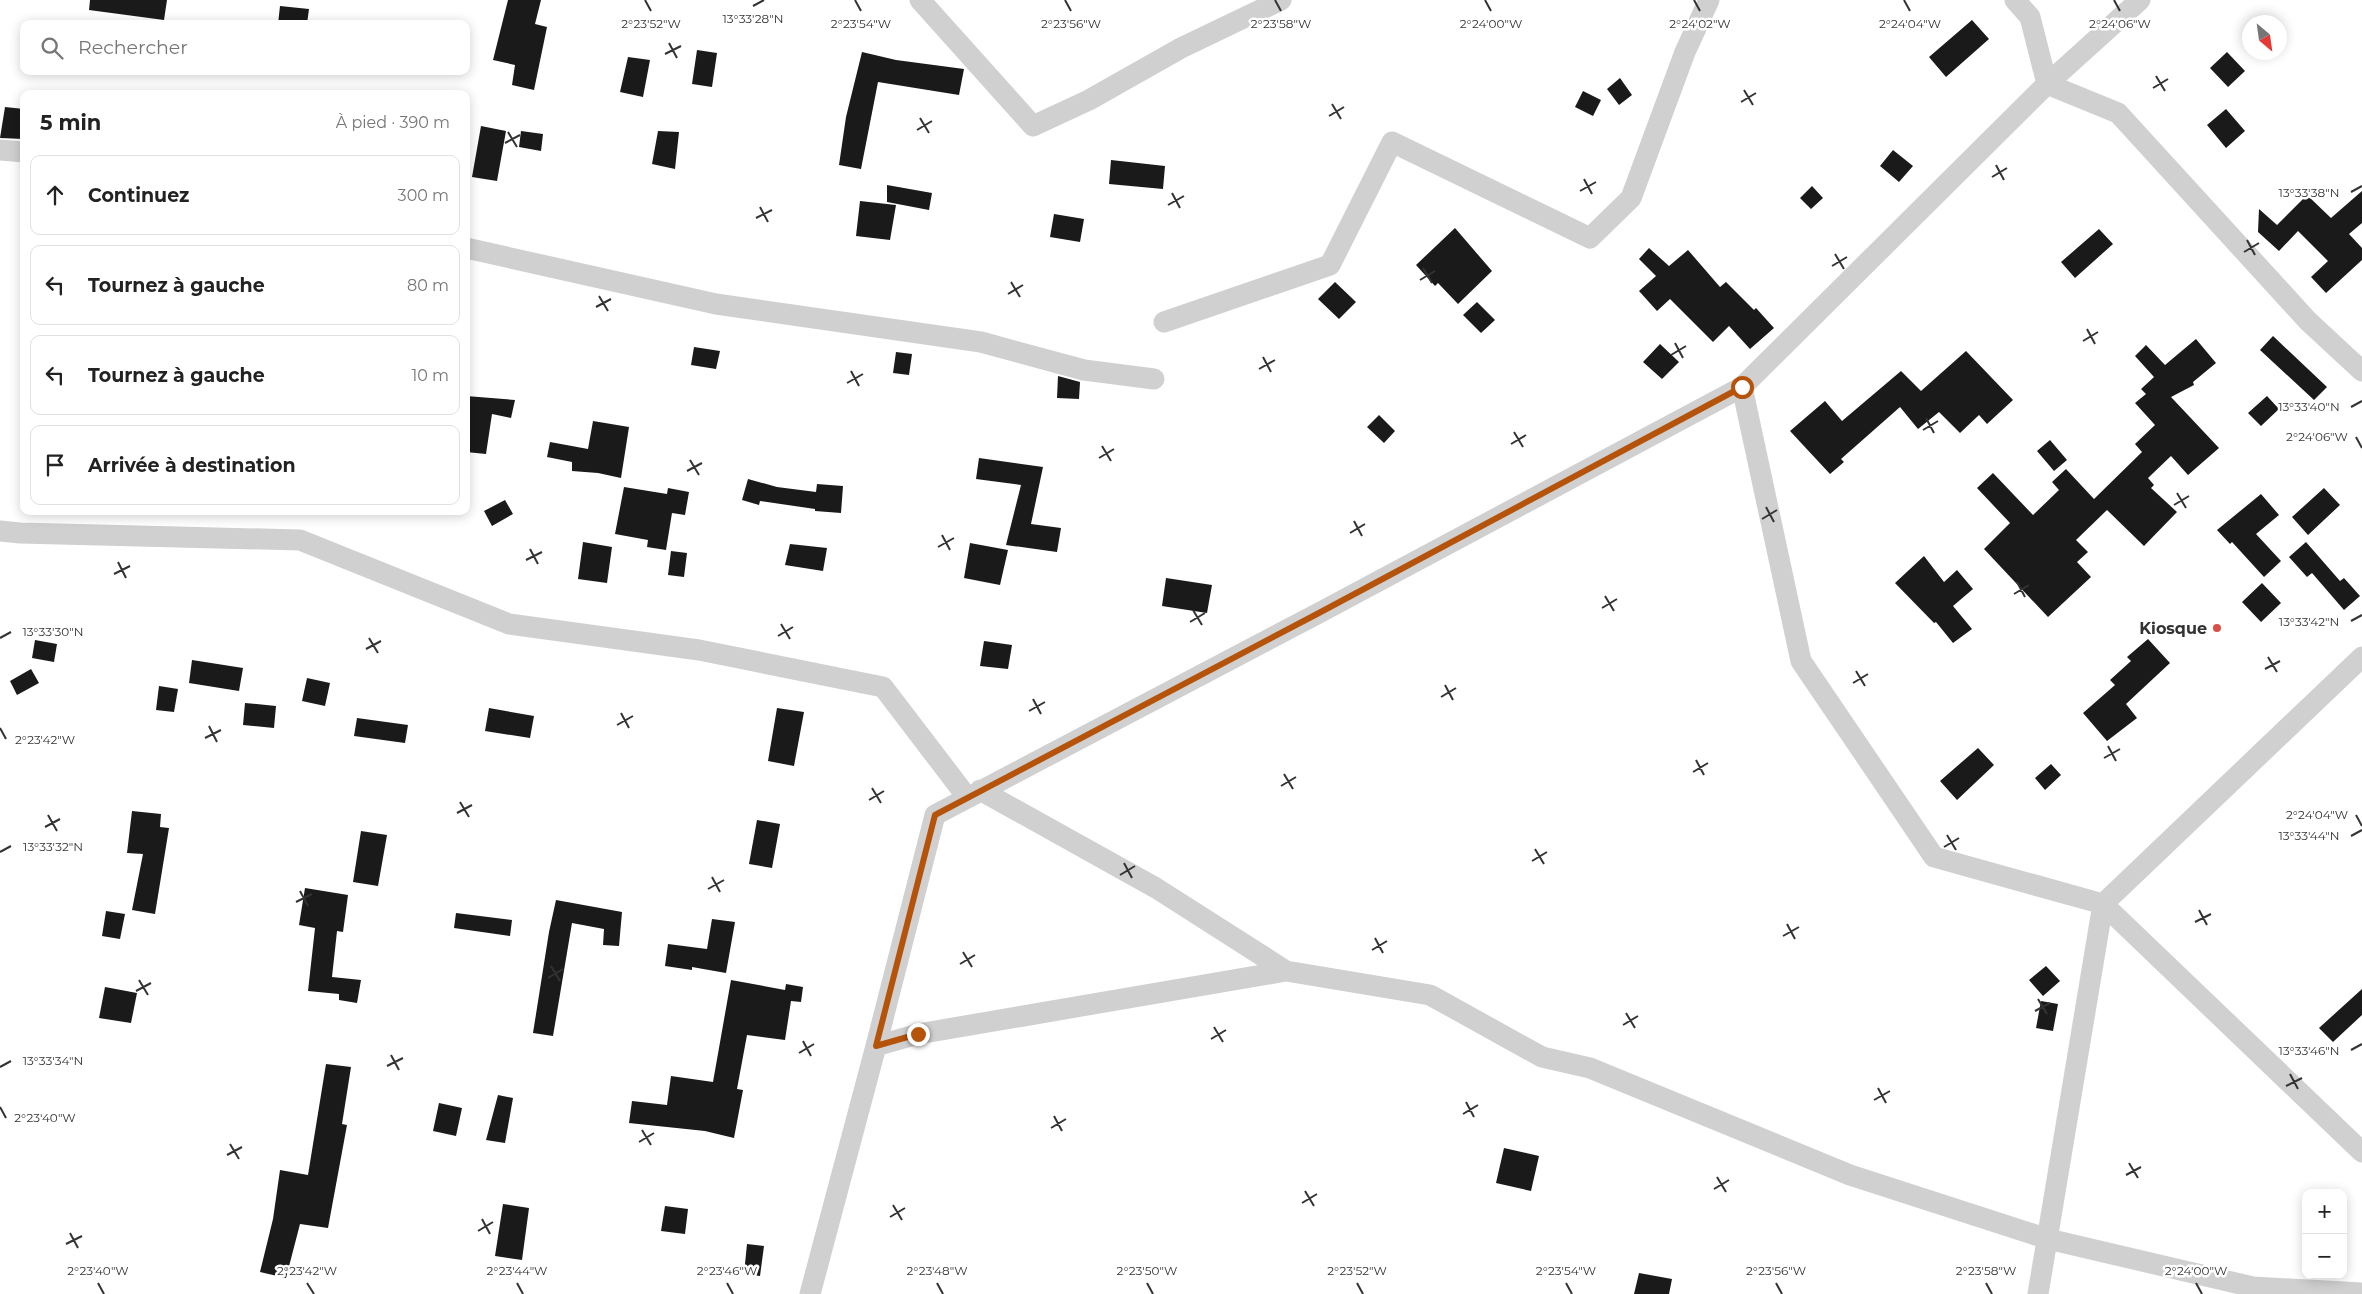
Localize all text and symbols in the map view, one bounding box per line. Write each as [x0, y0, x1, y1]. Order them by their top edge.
text: 13°33'28"N [723, 11, 783, 26]
north arrow [2242, 15, 2287, 60]
text: 2°23'52"W [621, 16, 681, 31]
text: 2°23'54"W [831, 16, 891, 31]
text: 2°23'56"W [1041, 16, 1101, 31]
text: 2°23'58"W [1251, 16, 1311, 31]
text: 2°24'00"W [1460, 16, 1522, 31]
text: 2°24'02"W [1669, 16, 1731, 31]
text: 2°24'04"W [1879, 16, 1941, 31]
text: 2°24'06"W [2089, 16, 2151, 31]
search box [20, 20, 470, 75]
icon: search [38, 34, 66, 62]
text: Rechercher [78, 36, 188, 59]
text: 5 min [40, 110, 101, 135]
text: À pied · 390 m [336, 113, 450, 132]
icon: ahead [41, 181, 69, 209]
text: Continuez [88, 184, 189, 207]
text: 13°33'38"N [2279, 185, 2339, 200]
text: 300 m [398, 186, 449, 205]
icon: left [41, 271, 69, 299]
text: Tournez à gauche [88, 274, 265, 297]
text: 80 m [407, 276, 449, 295]
icon: left [41, 361, 69, 389]
text: Tournez à gauche [88, 364, 265, 387]
text: 10 m [411, 366, 449, 385]
route start [1731, 376, 1754, 399]
text: 13°33'40"N [2278, 399, 2340, 414]
text: 2°24'06"W [2286, 429, 2348, 444]
icon: arrive [41, 451, 69, 479]
text: Arrivée à destination [88, 454, 296, 477]
text: 13°33'42"N [2279, 614, 2339, 629]
place label: Kiosque [2139, 619, 2207, 638]
marker: Kiosque [2211, 622, 2223, 634]
text: 13°33'30"N [22, 624, 84, 639]
text: 2°23'42"W [15, 732, 75, 747]
text: 2°24'04"W [2286, 807, 2348, 822]
text: 13°33'44"N [2278, 828, 2340, 843]
text: 13°33'32"N [23, 839, 83, 854]
route end [907, 1023, 930, 1046]
text: 13°33'46"N [2279, 1043, 2339, 1058]
text: 13°33'34"N [23, 1053, 83, 1068]
text: 2°23'40"W [14, 1110, 76, 1125]
map controls [2302, 1189, 2347, 1279]
button: + [2302, 1189, 2347, 1234]
button: − [2302, 1234, 2347, 1279]
text: 2°23'40"W [67, 1263, 129, 1278]
text: 2°23'42"W [277, 1263, 337, 1278]
text: 2°23'44"W [487, 1263, 547, 1278]
text: 2°23'46"W [697, 1263, 757, 1278]
text: 2°23'48"W [906, 1263, 968, 1278]
text: 2°23'50"W [1117, 1263, 1177, 1278]
text: 2°23'52"W [1327, 1263, 1387, 1278]
text: 2°23'54"W [1536, 1263, 1596, 1278]
text: 2°23'56"W [1746, 1263, 1806, 1278]
text: 2°23'58"W [1956, 1263, 2016, 1278]
text: 2°24'00"W [2165, 1263, 2227, 1278]

